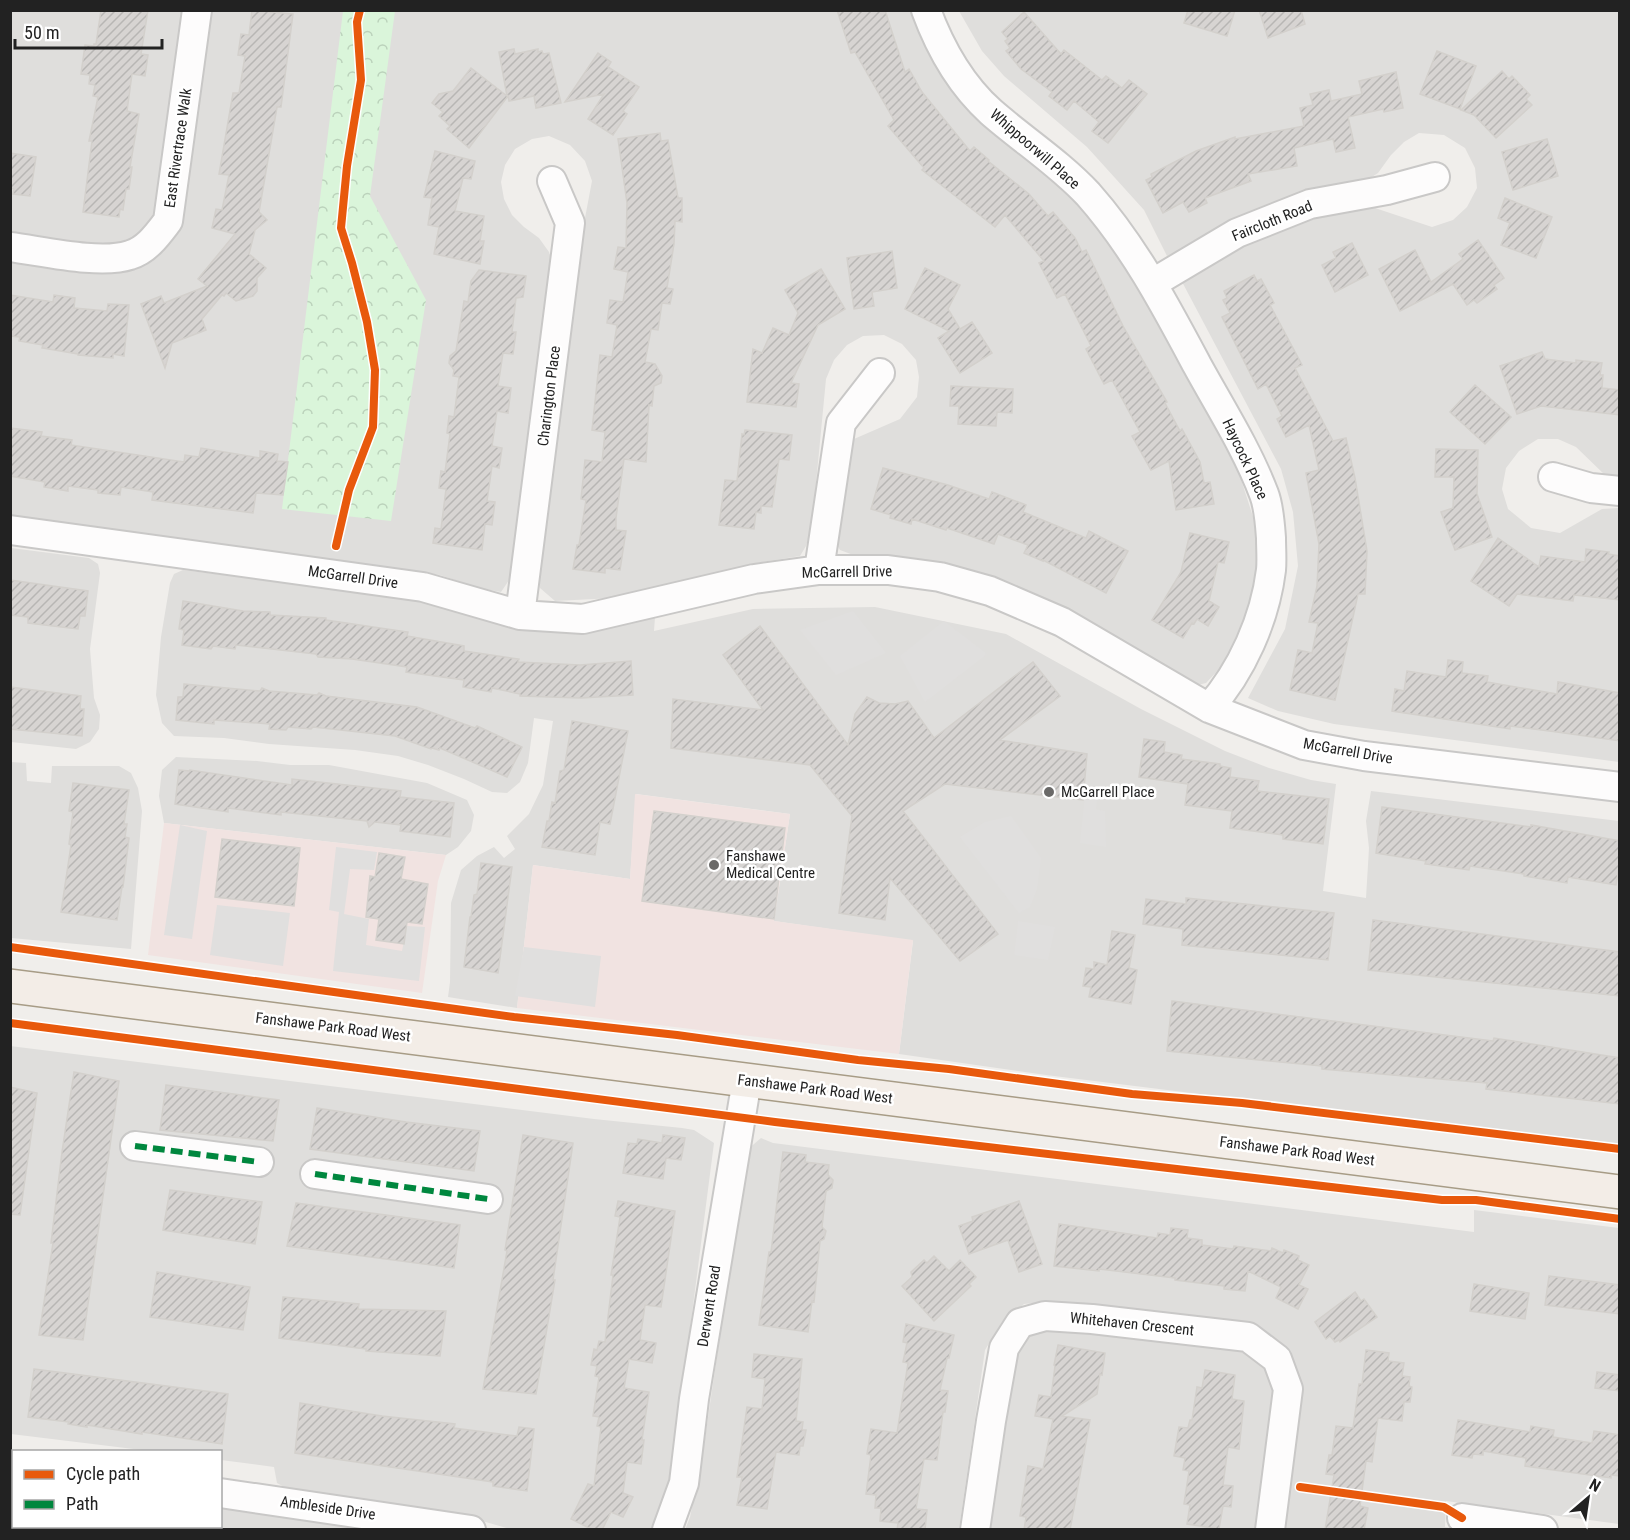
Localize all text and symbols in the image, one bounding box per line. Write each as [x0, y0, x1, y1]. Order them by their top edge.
scale bar [15, 12, 162, 50]
text: 50 m [24, 22, 59, 43]
street label: East Rivertrace Walk [161, 87, 195, 209]
street label: Whippoorwill Place [986, 105, 1084, 193]
street label: Faircloth Road [1229, 197, 1315, 245]
street label: Charington Place [534, 345, 564, 447]
street label: Haycock Place [1218, 416, 1272, 502]
street label: McGarrell Drive [307, 562, 399, 592]
street label: McGarrell Drive [802, 562, 892, 582]
street label: McGarrell Drive [1302, 734, 1394, 768]
place label: McGarrell Place [1061, 783, 1155, 801]
marker: McGarrell Place [1042, 785, 1056, 799]
place label: Fanshawe Medical Centre [726, 847, 815, 882]
marker: Fanshawe Medical Centre [707, 858, 721, 872]
street label: Fanshawe Park Road West [254, 1009, 412, 1045]
street label: Fanshawe Park Road West [736, 1071, 894, 1107]
street label: Fanshawe Park Road West [1218, 1133, 1376, 1169]
street label: Derwent Road [694, 1264, 724, 1348]
street label: Whitehaven Crescent [1069, 1309, 1195, 1339]
legend [12, 1450, 222, 1528]
text: Cycle path [66, 1463, 140, 1484]
north arrow [1558, 1468, 1618, 1528]
text: N [1586, 1475, 1604, 1496]
street label: Ambleside Drive [279, 1492, 377, 1524]
text: Path [66, 1493, 99, 1514]

